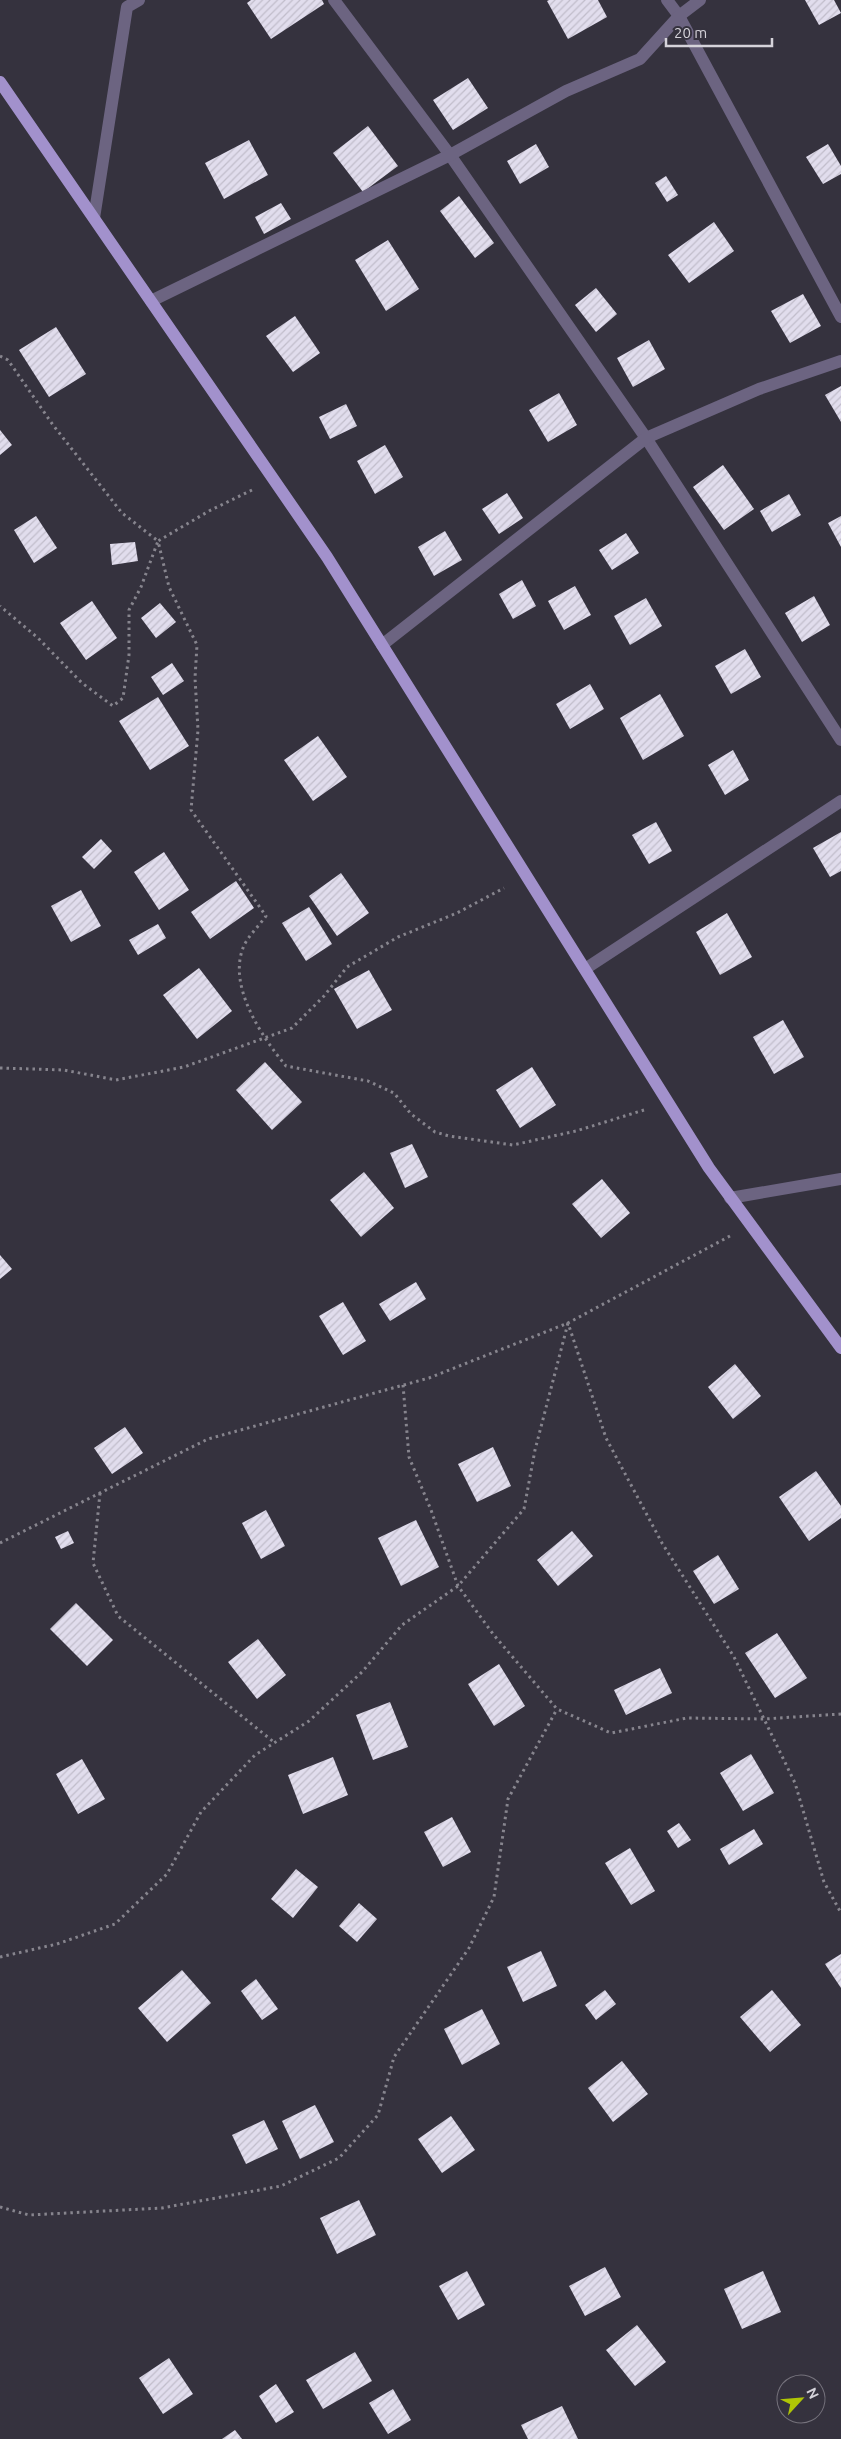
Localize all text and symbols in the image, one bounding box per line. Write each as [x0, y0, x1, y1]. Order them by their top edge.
scale bar [666, 15, 772, 47]
text: 20 m [674, 24, 707, 41]
north arrow [776, 2374, 826, 2424]
text: N [803, 2385, 822, 2402]

